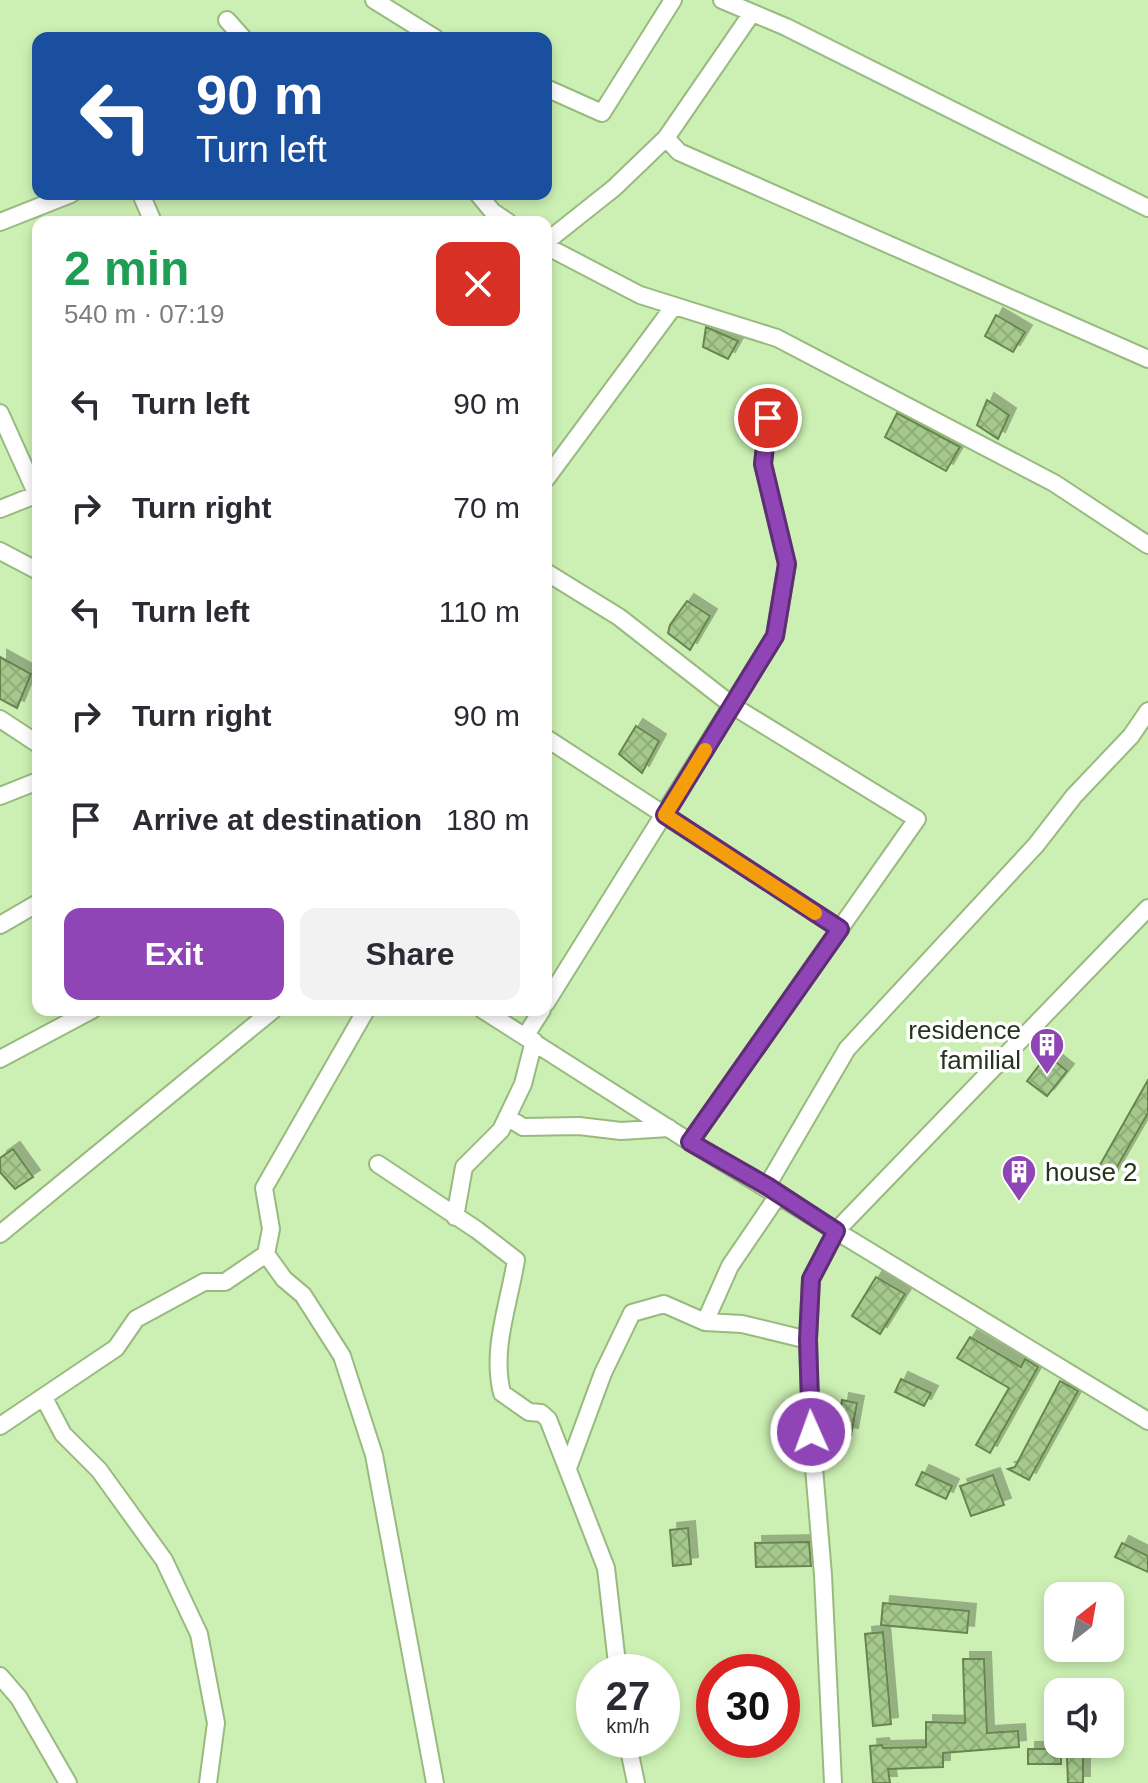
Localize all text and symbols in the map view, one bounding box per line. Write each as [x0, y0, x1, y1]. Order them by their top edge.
text: 90 m [196, 63, 324, 126]
icon: left [64, 64, 168, 168]
text: Turn left [196, 129, 327, 170]
text: 2 min [64, 242, 189, 295]
button: close [436, 242, 520, 326]
text: 540 m · 07:19 [64, 299, 224, 329]
icon: left [64, 382, 108, 426]
pin [734, 384, 802, 452]
text: Turn left [132, 387, 250, 420]
text: 90 m [453, 387, 520, 420]
icon: arrive [746, 396, 790, 440]
icon: right [64, 486, 108, 530]
text: Turn right [132, 491, 271, 524]
text: 70 m [453, 491, 520, 524]
icon: left [64, 590, 108, 634]
text: Turn left [132, 595, 250, 628]
text: 110 m [439, 595, 520, 628]
icon: right [64, 694, 108, 738]
text: Turn right [132, 699, 271, 732]
text: 90 m [453, 699, 520, 732]
icon: arrive [64, 798, 108, 842]
text: Arrive at destination [132, 803, 422, 836]
text: 180 m [446, 803, 529, 836]
button: Exit [64, 908, 284, 1000]
button: Share [300, 908, 520, 1000]
place label: residence familial [908, 1015, 1021, 1075]
building icon: residence familial [1028, 1026, 1066, 1076]
building icon: house 2 [1000, 1153, 1038, 1203]
place label: house 2 [1045, 1157, 1138, 1187]
position arrow [769, 1390, 853, 1474]
north arrow [1044, 1582, 1124, 1662]
map controls [1044, 1582, 1124, 1758]
speed limit sign: 30 [696, 1654, 800, 1758]
text: 27 [606, 1674, 650, 1718]
button: sound [1044, 1678, 1124, 1758]
text: km/h [606, 1715, 650, 1737]

